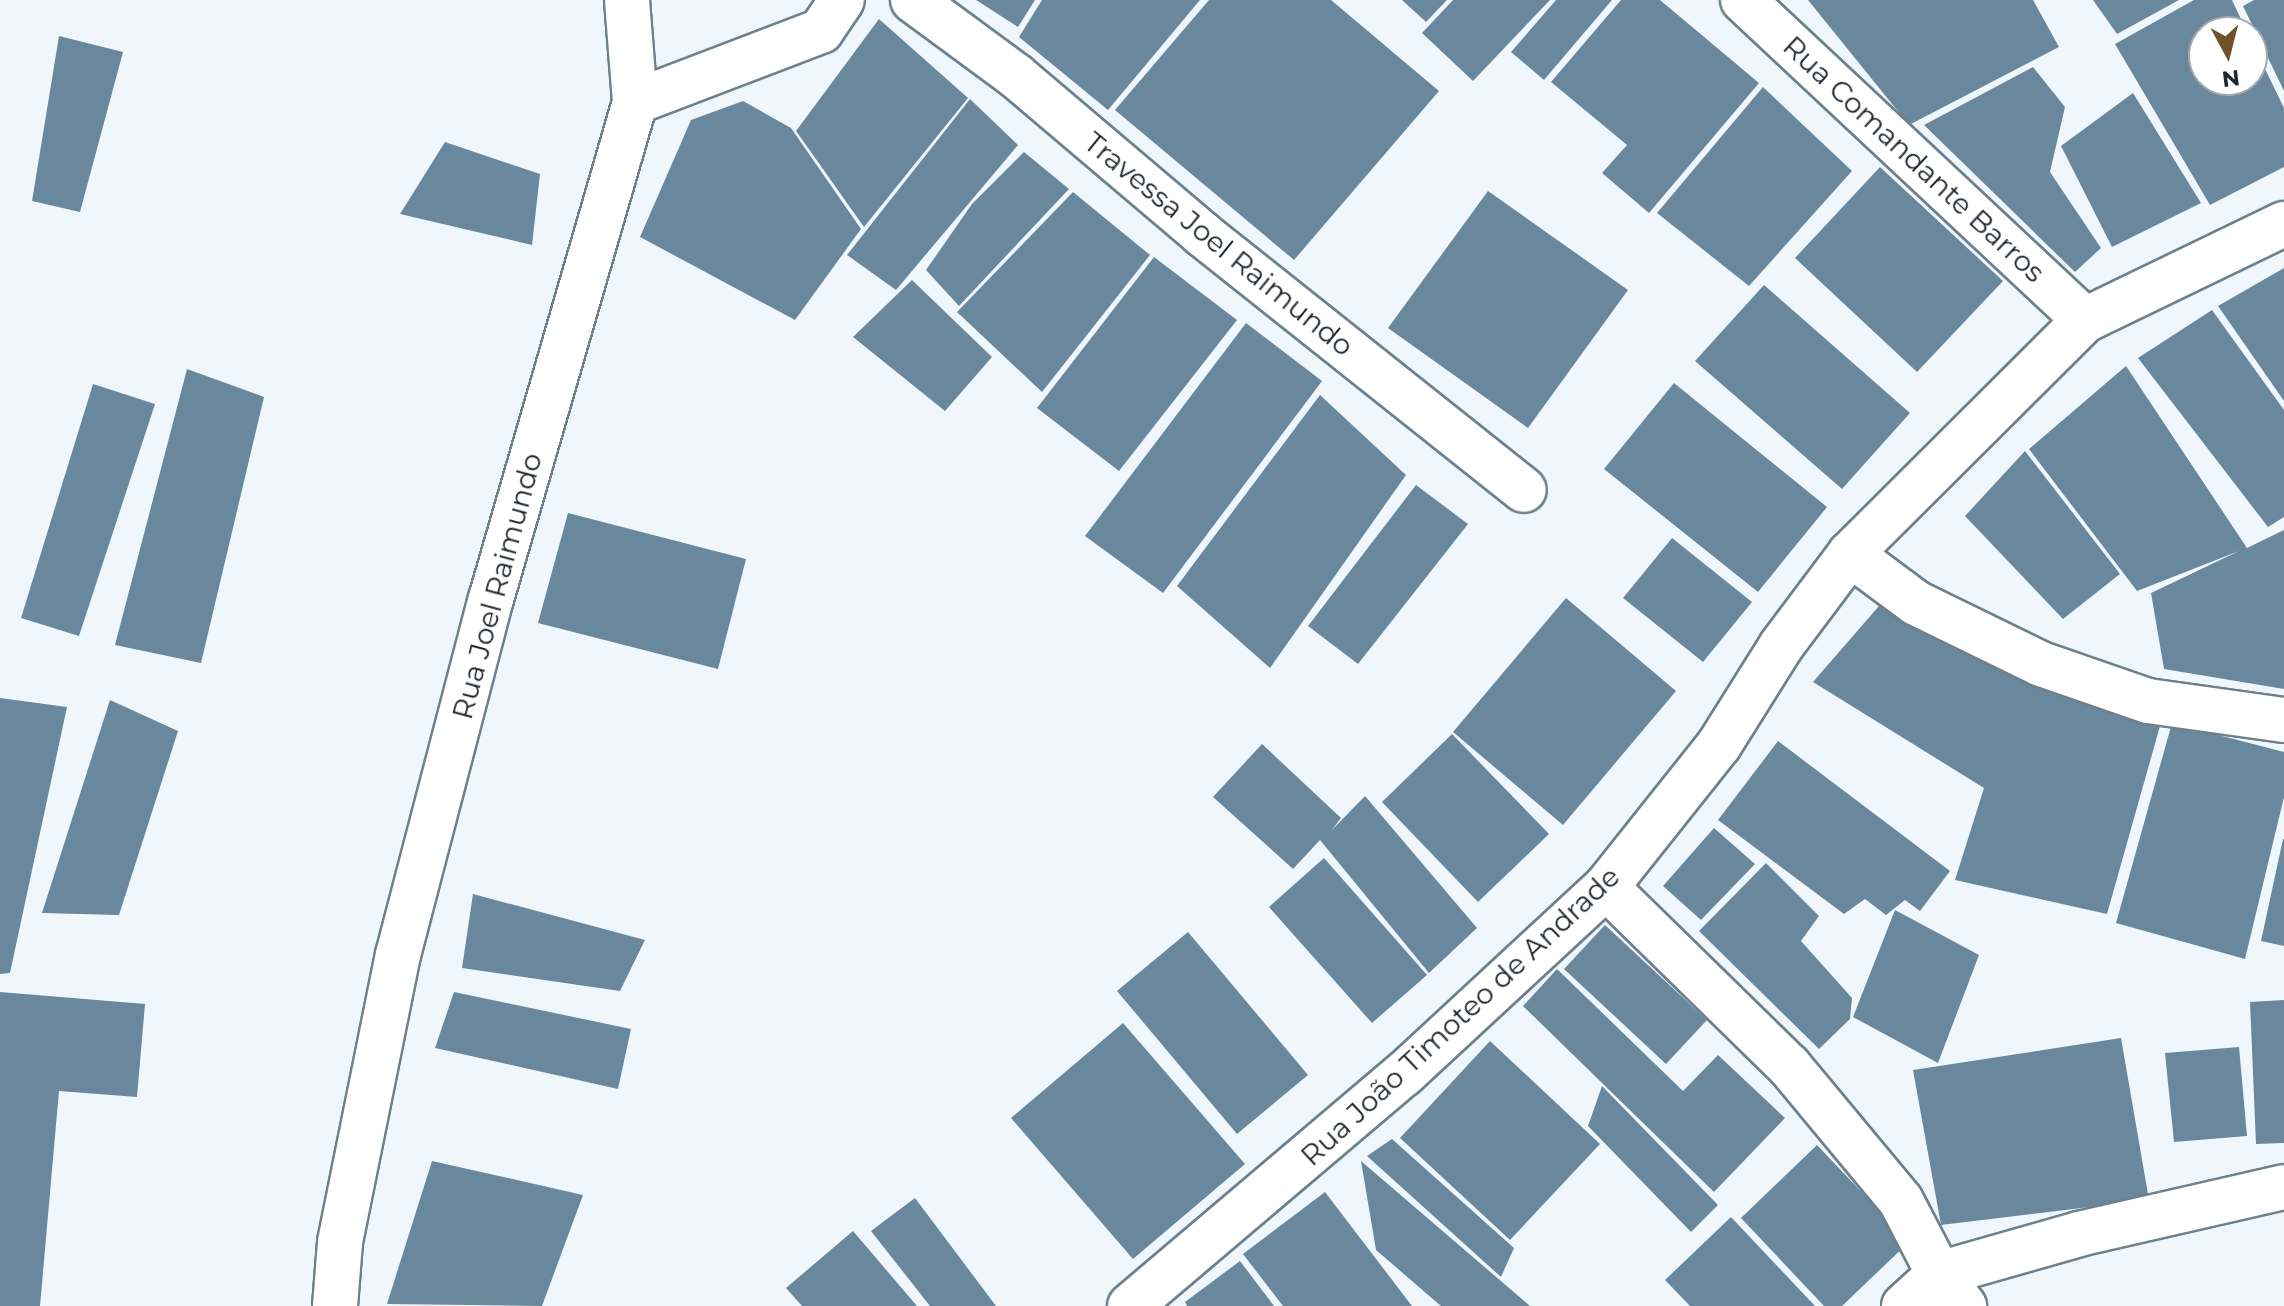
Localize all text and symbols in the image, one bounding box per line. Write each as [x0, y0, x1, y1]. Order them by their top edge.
north arrow [2188, 16, 2268, 96]
street label: Rua Comandante Barros [1776, 29, 2052, 289]
text: N [2220, 64, 2241, 93]
street label: Travessa Joel Raimundo [1078, 125, 1360, 363]
street label: Rua Joel Raimundo [445, 449, 549, 723]
street label: Rua João Timoteo de Andrade [1294, 859, 1626, 1173]

